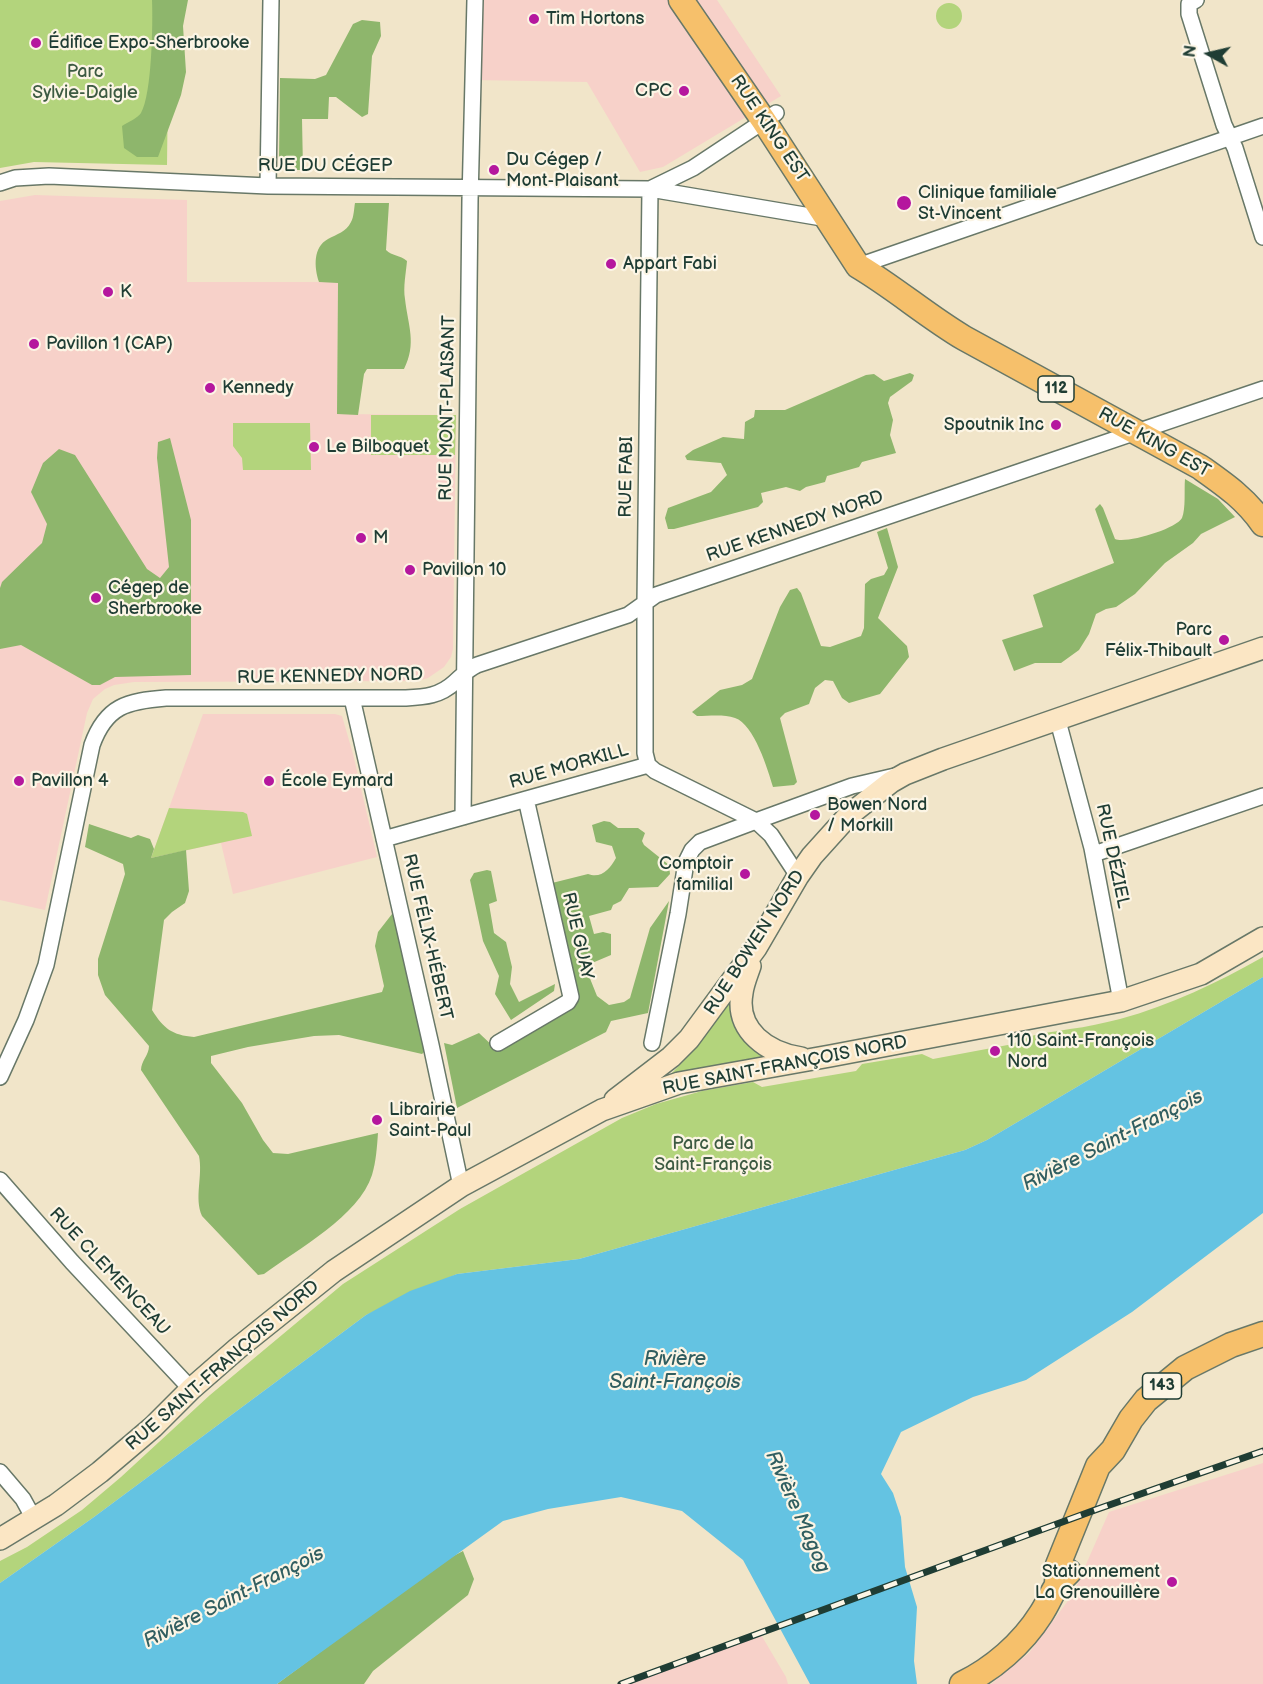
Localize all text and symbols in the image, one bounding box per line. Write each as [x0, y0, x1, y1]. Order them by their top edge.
place label: Tim Hortons [546, 8, 644, 30]
marker: Tim Hortons [527, 12, 541, 26]
north arrow [1179, 24, 1239, 84]
place label: Édifice Expo-Sherbrooke [48, 32, 249, 54]
marker: Édifice Expo-Sherbrooke [29, 36, 43, 50]
text: N [1180, 44, 1201, 59]
park label: Parc Sylvie-Daigle [32, 61, 138, 104]
street label: RUE KING EST [725, 71, 813, 187]
place label: CPC [635, 80, 672, 102]
marker: CPC [677, 84, 691, 98]
place label: Du Cégep / Mont-Plaisant [506, 149, 618, 192]
street label: RUE DU CÉGEP [258, 155, 392, 177]
marker: Du Cégep / Mont-Plaisant [487, 163, 501, 177]
place label: Clinique familiale St-Vincent [918, 182, 1057, 224]
marker: Clinique familiale St-Vincent [895, 194, 913, 212]
place label: Appart Fabi [623, 253, 717, 275]
marker: Appart Fabi [604, 257, 618, 271]
place label: K [120, 281, 132, 303]
marker: K [101, 285, 115, 299]
street label: RUE MONT-PLAISANT [436, 315, 460, 501]
place label: Pavillon 1 (CAP) [46, 333, 173, 355]
marker: Pavillon 1 (CAP) [27, 337, 41, 351]
road number: 112 [1038, 376, 1074, 402]
place label: Kennedy [222, 377, 294, 399]
marker: Kennedy [203, 381, 217, 395]
street label: RUE KING EST [1094, 403, 1214, 483]
place label: Spoutnik Inc [944, 414, 1044, 436]
marker: Spoutnik Inc [1049, 418, 1063, 432]
place label: Le Bilboquet [326, 436, 429, 458]
street label: RUE FABI [615, 436, 639, 518]
marker: Le Bilboquet [307, 440, 321, 454]
street label: RUE KENNEDY NORD [704, 487, 886, 567]
place label: M [373, 527, 389, 549]
marker: M [354, 531, 368, 545]
place label: Pavillon 10 [422, 559, 506, 581]
marker: Pavillon 10 [403, 563, 417, 577]
place label: Cégep de Sherbrooke [108, 577, 202, 620]
marker: Cégep de Sherbrooke [89, 591, 103, 605]
place label: Parc Félix-Thibault [1105, 619, 1212, 662]
marker: Parc Félix-Thibault [1217, 633, 1231, 647]
street label: RUE KENNEDY NORD [237, 665, 423, 689]
street label: RUE MORKILL [507, 740, 631, 794]
place label: Pavillon 4 [31, 770, 109, 792]
place label: École Eymard [281, 770, 393, 792]
marker: Pavillon 4 [12, 774, 26, 788]
marker: École Eymard [262, 774, 276, 788]
place label: Bowen Nord / Morkill [827, 794, 927, 836]
street label: RUE DÉZIEL [1090, 802, 1134, 910]
marker: Bowen Nord / Morkill [808, 808, 822, 822]
street label: RUE FÉLIX-HÉBERT [397, 852, 457, 1022]
place label: Comptoir familial [659, 853, 733, 896]
street label: RUE BOWEN NORD [700, 867, 810, 1019]
marker: Comptoir familial [738, 867, 752, 881]
street label: RUE GUAY [557, 890, 597, 982]
place label: 110 Saint-François Nord [1007, 1030, 1154, 1072]
street label: RUE SAINT-FRANÇOIS NORD [661, 1032, 909, 1100]
marker: 110 Saint-François Nord [988, 1044, 1002, 1058]
water label: Rivière Saint-François [1019, 1085, 1207, 1197]
place label: Librairie Saint-Paul [389, 1099, 471, 1142]
marker: Librairie Saint-Paul [370, 1113, 384, 1127]
park label: Parc de la Saint-François [654, 1133, 772, 1176]
street label: RUE CLEMENCEAU [44, 1204, 174, 1340]
street label: RUE SAINT-FRANÇOIS NORD [122, 1276, 324, 1456]
water label: Rivière Saint-François [609, 1348, 741, 1395]
road number: 143 [1142, 1373, 1182, 1399]
water label: Rivière Magog [759, 1447, 835, 1577]
water label: Rivière Saint-François [140, 1542, 328, 1654]
place label: Stationnement La Grenouillère [1035, 1561, 1160, 1604]
marker: Stationnement La Grenouillère [1165, 1575, 1179, 1589]

